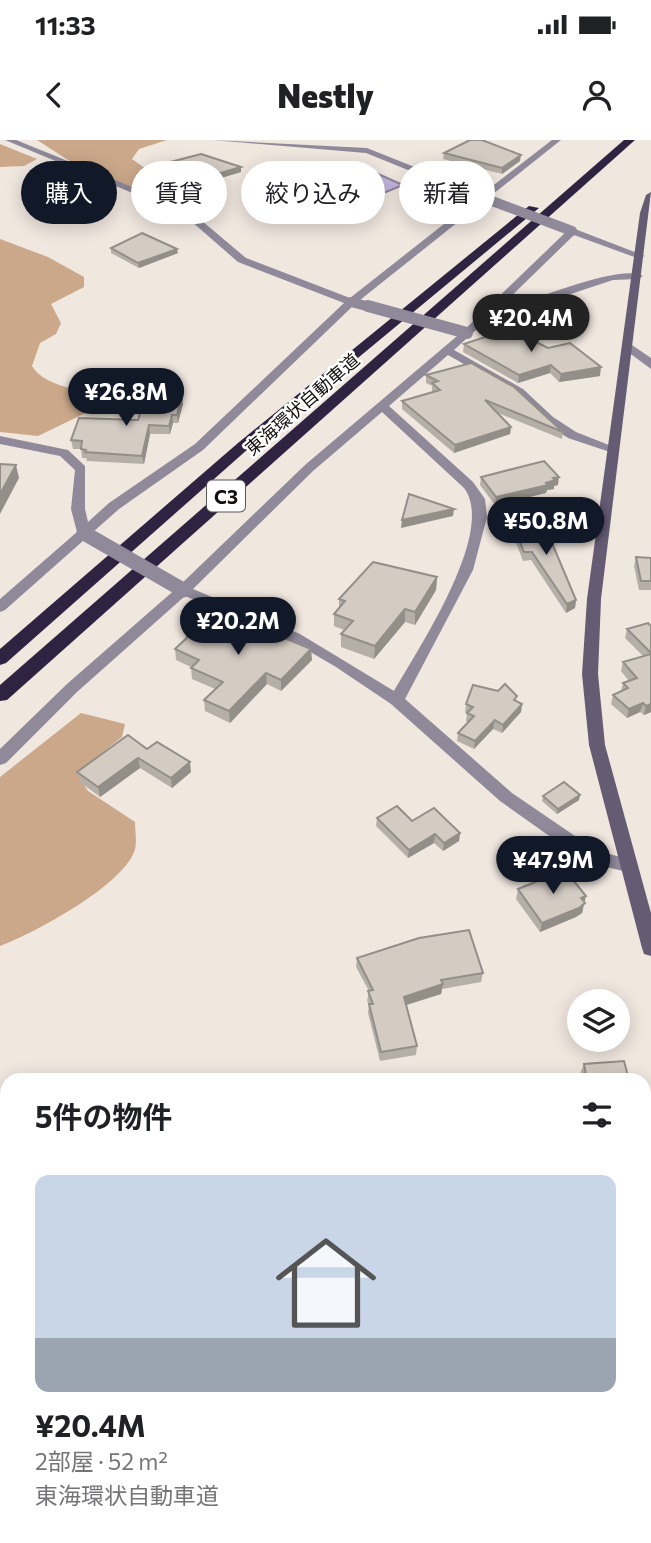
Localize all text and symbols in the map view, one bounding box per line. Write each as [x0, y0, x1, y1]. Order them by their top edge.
text: 11:33 [35, 9, 96, 40]
text: Nestly [277, 75, 374, 115]
icon: back [35, 76, 73, 114]
icon: person [578, 76, 616, 114]
chip: 購入 [21, 161, 117, 224]
chip: 賃貸 [131, 161, 227, 224]
chip: 絞り込み [241, 161, 385, 224]
chip: 新着 [399, 161, 495, 224]
pin: ¥20.4M [474, 294, 588, 354]
text: ¥20.4M [489, 303, 573, 331]
street label: 東海環状自動車道 [240, 348, 364, 460]
pin: ¥26.8M [69, 369, 183, 428]
text: ¥26.8M [84, 377, 168, 405]
road number: C3 [207, 480, 245, 512]
pin: ¥50.8M [489, 498, 603, 557]
text: ¥50.8M [503, 506, 589, 534]
pin: ¥20.2M [181, 598, 295, 657]
text: ¥20.2M [196, 606, 280, 634]
pin: ¥47.9M [496, 836, 610, 896]
text: ¥47.9M [512, 845, 594, 873]
map controls [567, 989, 630, 1052]
button: layers [567, 989, 630, 1052]
icon: filters [578, 1096, 616, 1134]
text: 5件の物件 [35, 1097, 173, 1134]
icon: home [263, 1220, 389, 1346]
text: ¥20.4M [35, 1406, 146, 1443]
text: 2部屋 · 52 m² [35, 1447, 168, 1475]
text: 東海環状自動車道 [35, 1481, 219, 1509]

